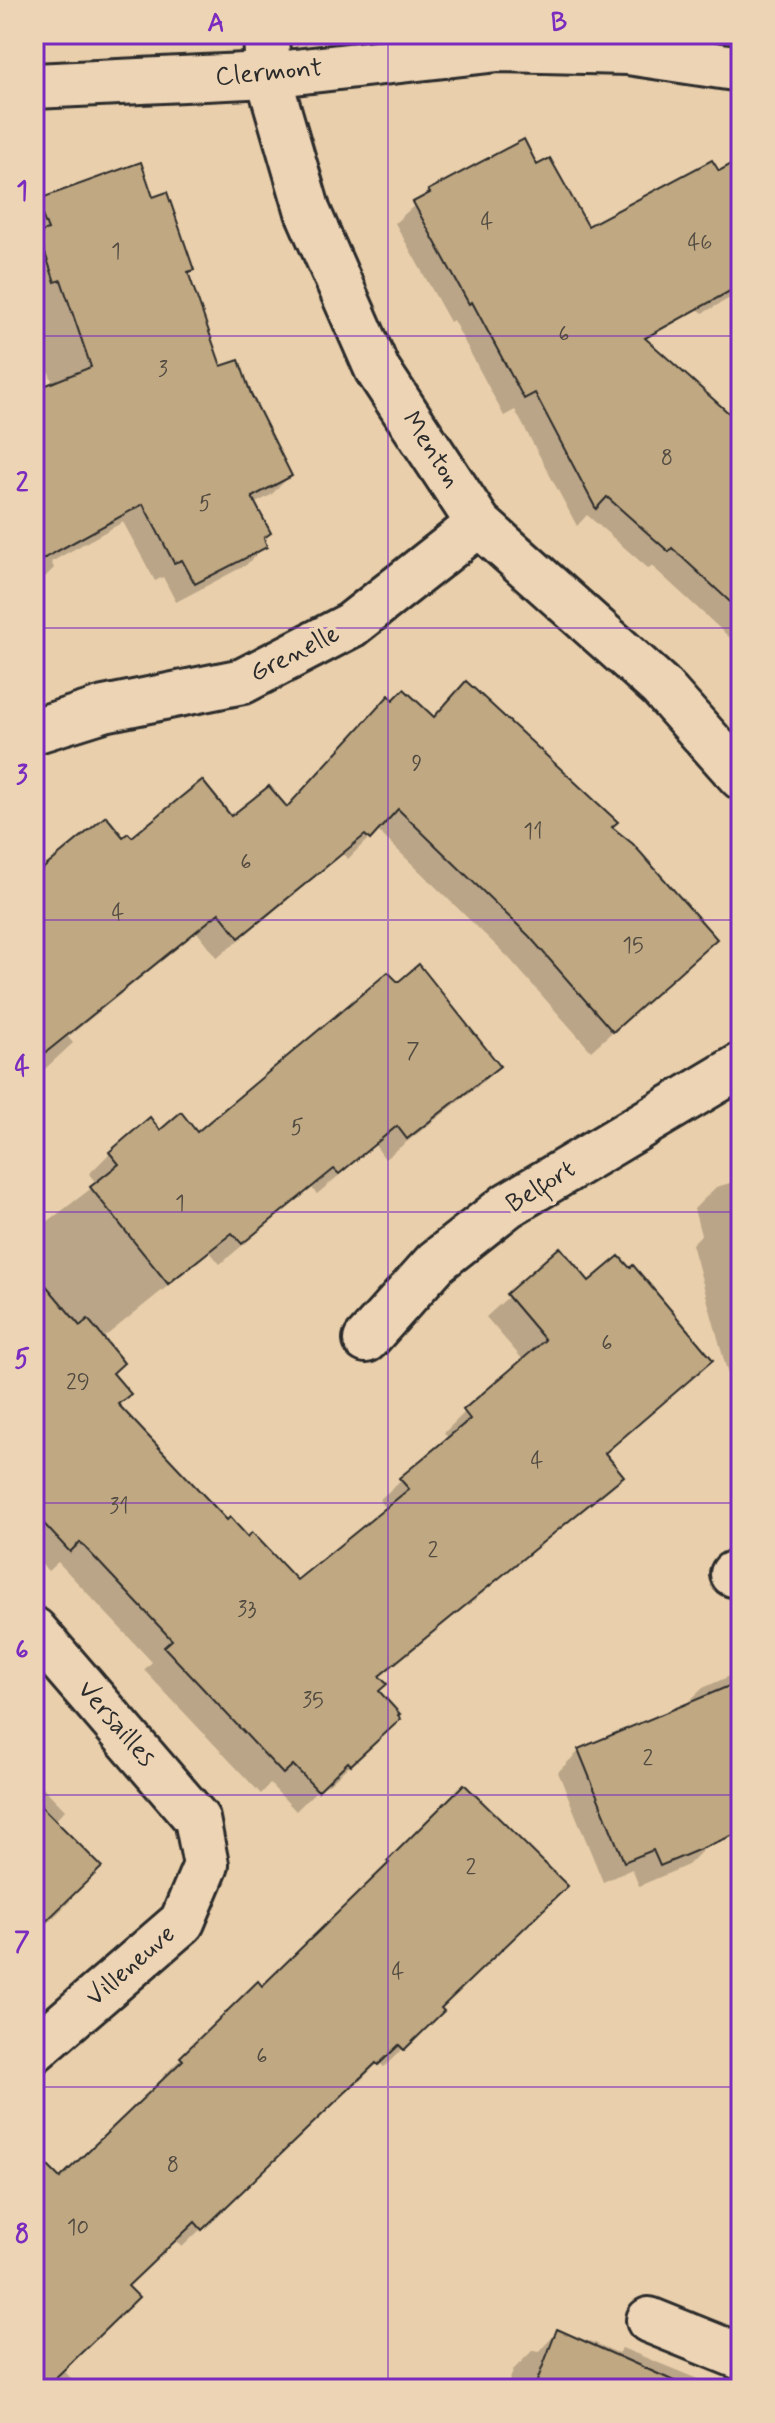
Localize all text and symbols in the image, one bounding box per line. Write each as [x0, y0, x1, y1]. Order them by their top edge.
text: A [207, 7, 225, 41]
text: B [551, 7, 567, 41]
street label: Clermont [214, 51, 324, 95]
text: 1 [16, 175, 28, 209]
house number: 4 [481, 208, 494, 236]
house number: 46 [688, 229, 712, 257]
house number: 1 [111, 238, 121, 266]
house number: 6 [558, 321, 570, 349]
house number: 3 [158, 356, 168, 384]
street label: Menton [394, 405, 468, 495]
house number: 8 [661, 445, 673, 473]
text: 2 [16, 467, 29, 501]
house number: 5 [198, 490, 212, 518]
street label: Grenelle [244, 617, 346, 691]
house number: 9 [412, 750, 422, 778]
text: 3 [16, 759, 28, 793]
house number: 11 [523, 818, 543, 846]
house number: 6 [240, 849, 252, 877]
house number: 4 [112, 899, 125, 927]
house number: 15 [622, 932, 644, 960]
house number: 7 [406, 1038, 420, 1066]
text: 4 [14, 1051, 30, 1085]
house number: 5 [290, 1114, 304, 1142]
street label: Belfort [500, 1153, 583, 1223]
house number: 1 [175, 1190, 185, 1218]
house number: 6 [601, 1330, 613, 1358]
text: 5 [14, 1343, 30, 1377]
house number: 29 [66, 1369, 90, 1397]
house number: 4 [531, 1447, 544, 1475]
house number: 31 [109, 1493, 129, 1521]
house number: 2 [428, 1537, 439, 1565]
house number: 33 [237, 1596, 257, 1624]
text: 6 [15, 1634, 29, 1668]
street label: Versailles [69, 1674, 163, 1774]
house number: 35 [302, 1687, 324, 1715]
house number: 2 [643, 1745, 654, 1773]
house number: 2 [466, 1854, 477, 1882]
street label: Villeneuve [79, 1918, 183, 2014]
text: 7 [14, 1926, 30, 1960]
house number: 4 [392, 1958, 405, 1986]
house number: 6 [256, 2043, 268, 2071]
house number: 8 [167, 2152, 179, 2180]
house number: 10 [67, 2214, 89, 2242]
text: 8 [15, 2218, 29, 2252]

